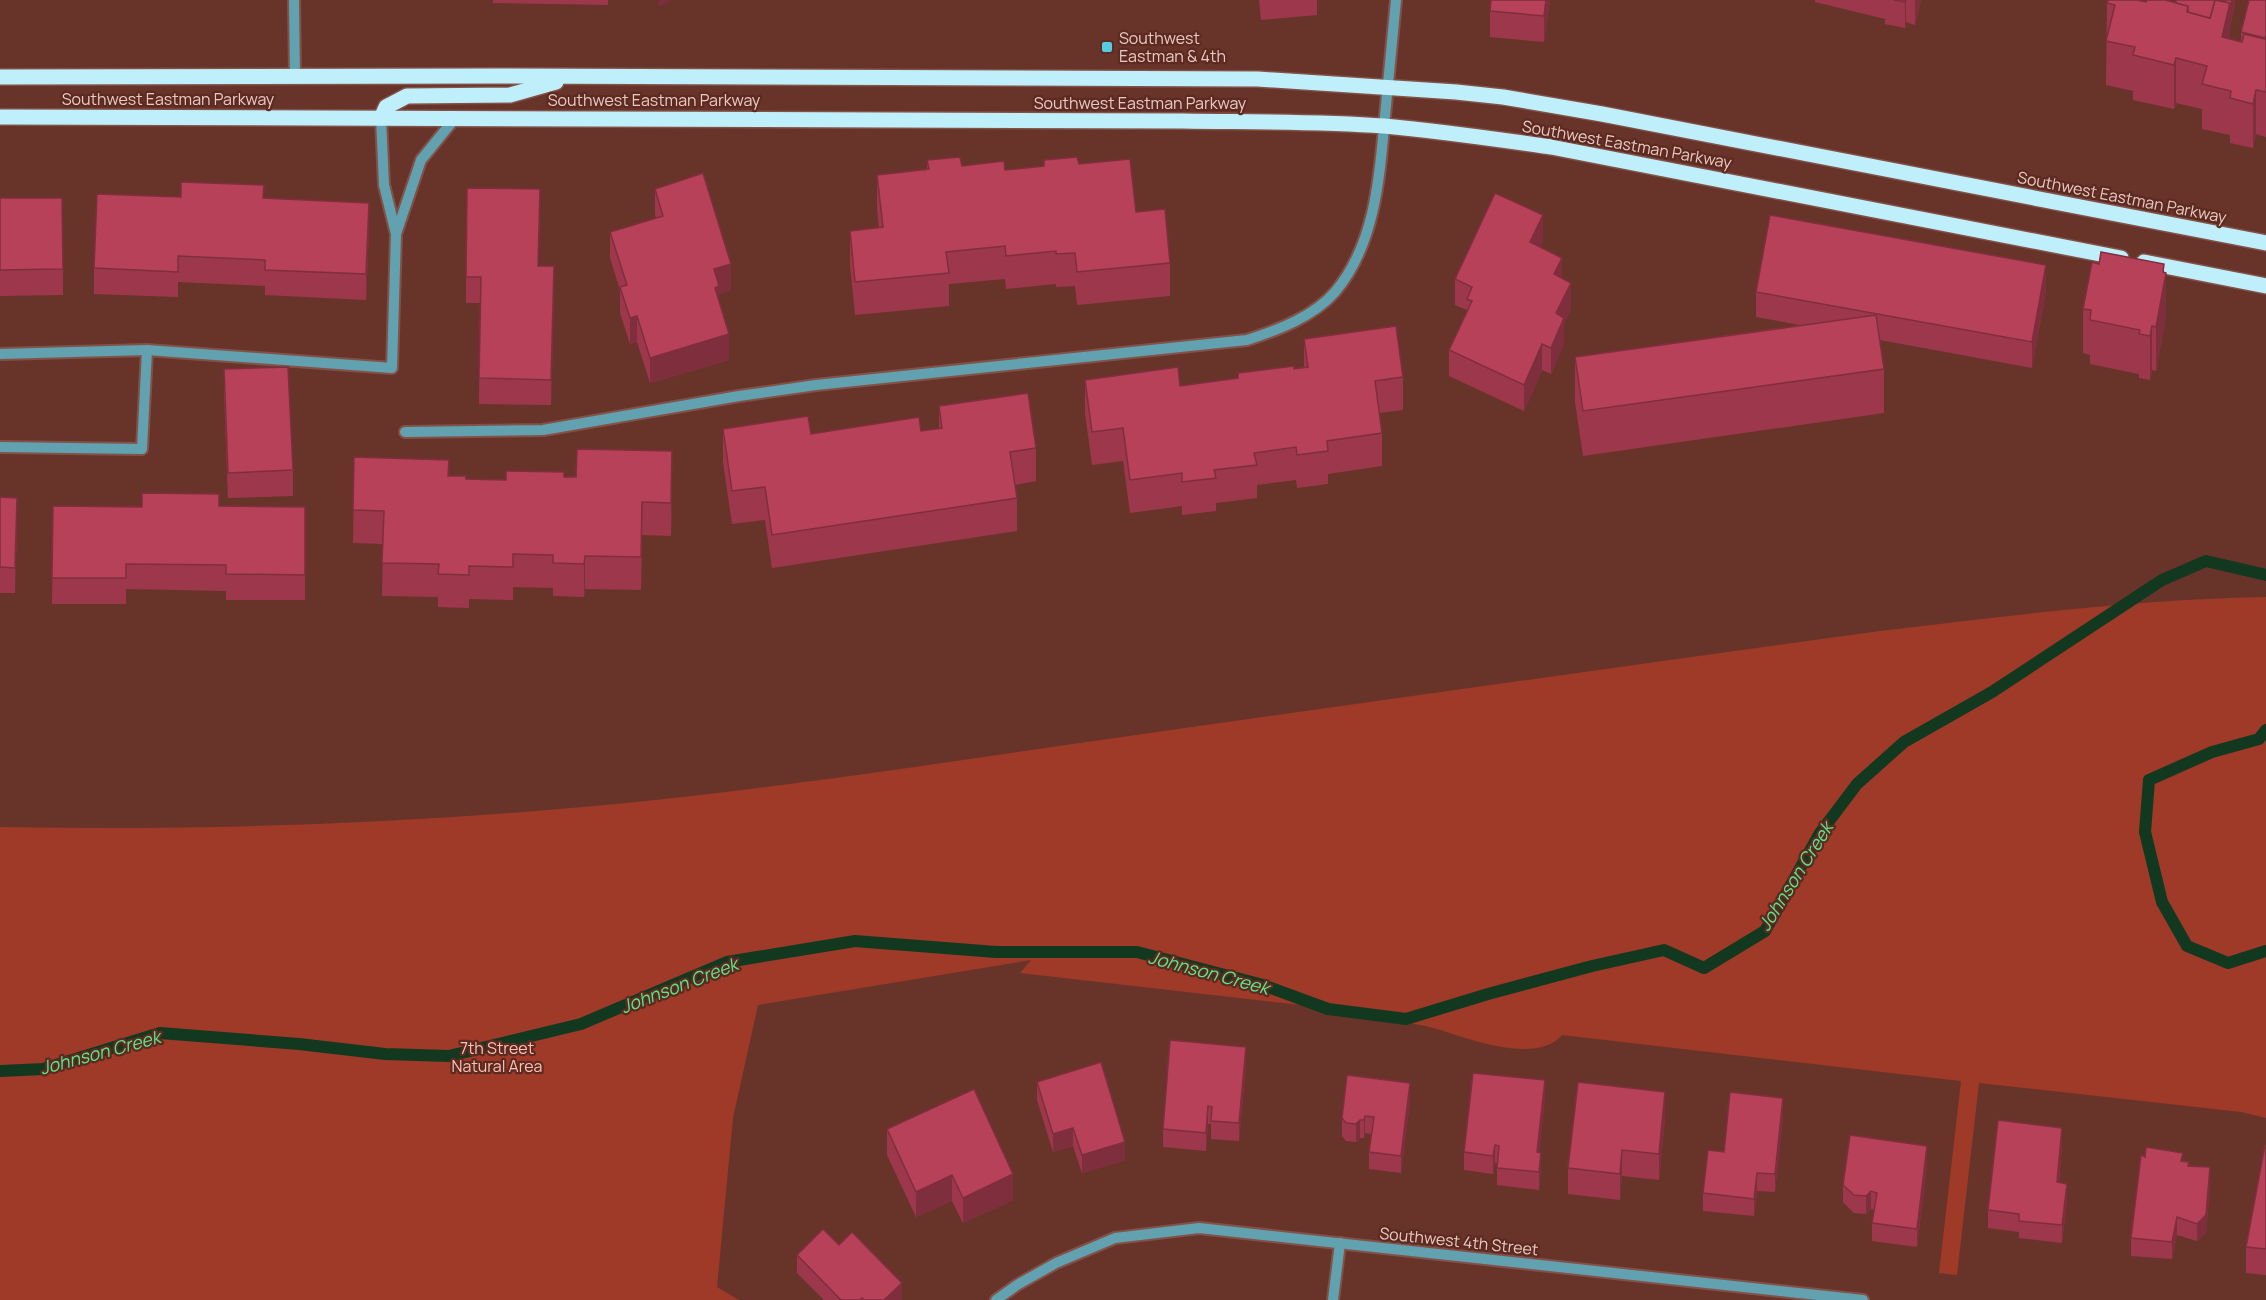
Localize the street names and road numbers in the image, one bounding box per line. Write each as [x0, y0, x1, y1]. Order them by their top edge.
street label: Southwest Eastman Parkway [62, 88, 275, 110]
street label: Southwest Eastman Parkway [548, 89, 761, 111]
street label: Southwest Eastman Parkway [1034, 92, 1247, 114]
street label: Southwest Eastman Parkway [1520, 115, 1734, 173]
street label: Southwest Eastman Parkway [2016, 166, 2229, 228]
street label: Southwest 4th Street [1378, 1222, 1540, 1260]

